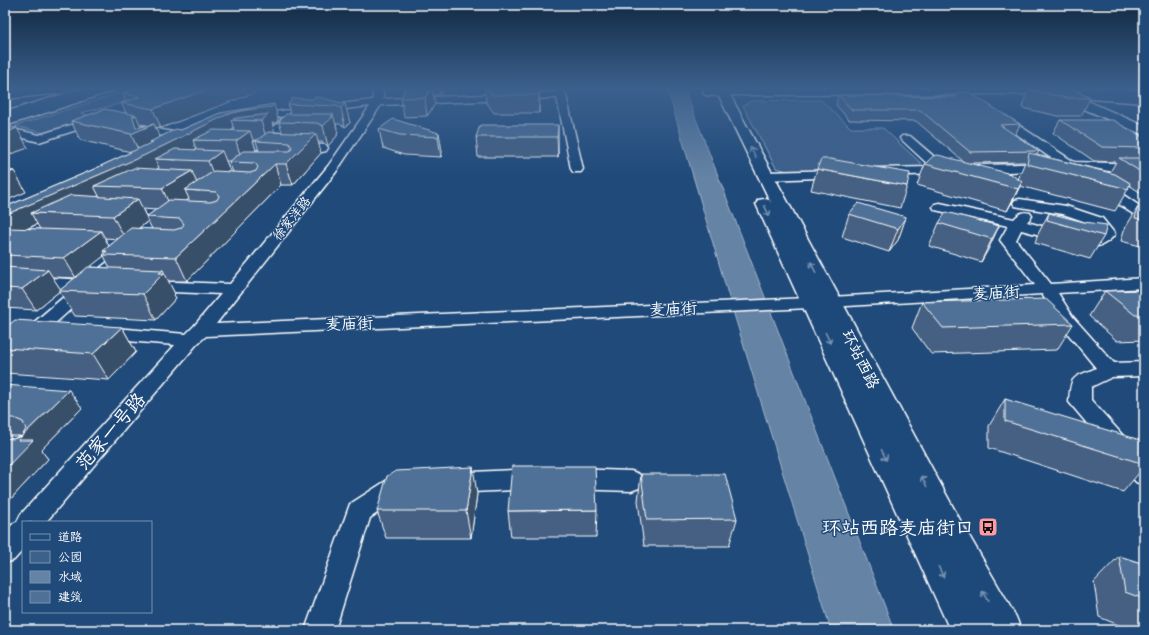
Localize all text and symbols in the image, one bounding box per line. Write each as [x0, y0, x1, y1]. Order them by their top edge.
one-way arrow [749, 146, 756, 158]
street label: 徐家洋路 [268, 193, 316, 245]
one-way arrow [764, 204, 771, 216]
one-way arrow [809, 261, 816, 273]
street label: 麦庙街 [972, 281, 1021, 307]
street label: 麦庙街 [649, 297, 697, 323]
street label: 麦庙街 [325, 312, 373, 338]
street label: 环站西路 [834, 326, 884, 394]
one-way arrow [825, 331, 832, 343]
street label: 范家一号路 [71, 388, 153, 477]
one-way arrow [881, 449, 888, 461]
one-way arrow [919, 475, 927, 487]
place label: 环站西路麦庙街口 [822, 516, 974, 543]
bus stop icon: 环站西路麦庙街口 [977, 516, 999, 538]
legend [22, 521, 152, 613]
text: 道路 [58, 529, 82, 547]
text: 公园 [58, 549, 82, 567]
one-way arrow [937, 566, 945, 578]
text: 水域 [58, 569, 82, 587]
text: 建筑 [58, 589, 82, 607]
one-way arrow [980, 590, 988, 602]

